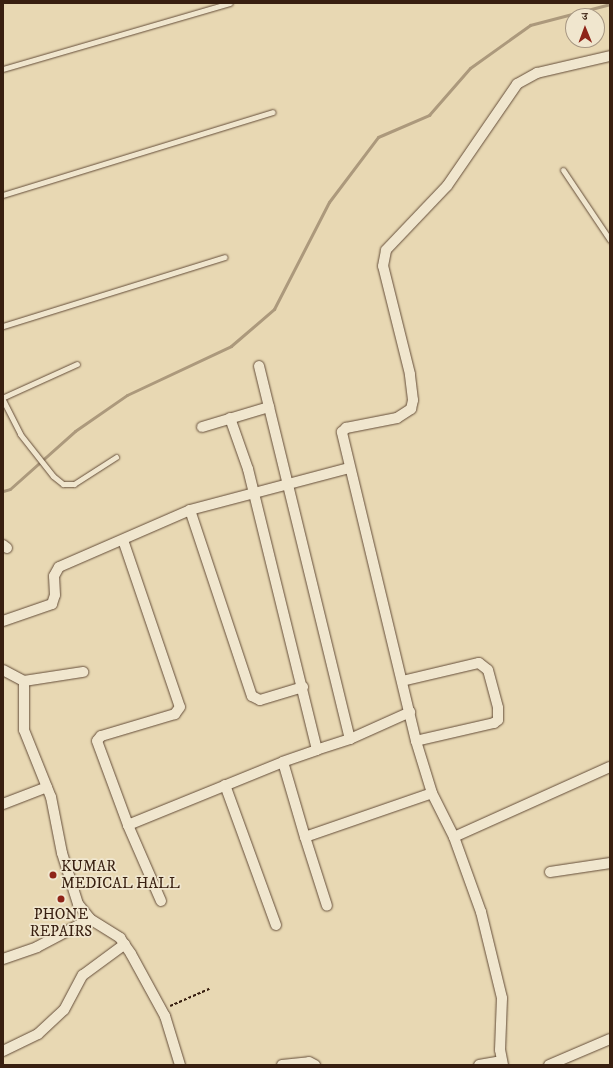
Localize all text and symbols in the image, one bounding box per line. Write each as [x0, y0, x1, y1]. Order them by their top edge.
north arrow [565, 8, 605, 48]
text: उ [582, 10, 588, 24]
place label: KUMAR MEDICAL HALL [61, 857, 180, 892]
marker: KUMAR MEDICAL HALL [48, 870, 58, 880]
marker: PHONE REPAIRS [56, 894, 66, 904]
place label: PHONE REPAIRS [30, 905, 92, 940]

